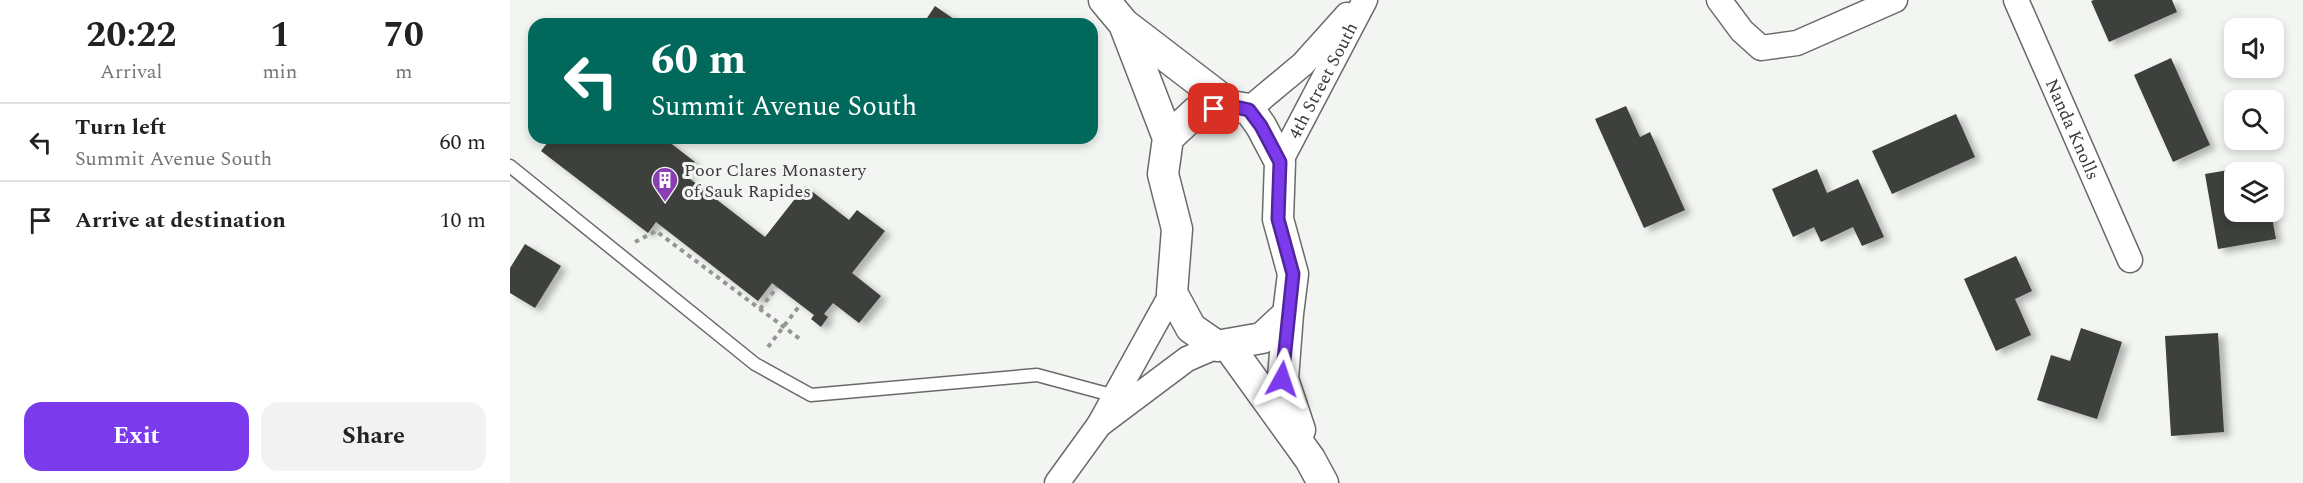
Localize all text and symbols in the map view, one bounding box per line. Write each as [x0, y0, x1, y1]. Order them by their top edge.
text: 20:22 [86, 8, 176, 63]
text: 1 [270, 8, 290, 63]
text: 70 [384, 8, 424, 63]
street label: 4th Street South [1281, 17, 1365, 144]
map controls [2224, 18, 2284, 222]
button: sound [2224, 18, 2284, 78]
text: 60 m [651, 29, 746, 92]
icon: left [552, 42, 630, 120]
text: Arrival [100, 57, 162, 87]
text: min [263, 57, 298, 87]
text: m [395, 57, 412, 87]
street label: Nanda Knolls [2038, 74, 2106, 184]
pin [1188, 83, 1239, 134]
text: Summit Avenue South [651, 86, 917, 128]
button: search [2224, 90, 2284, 150]
icon: arrive [1197, 92, 1230, 125]
text: Turn left [75, 111, 167, 144]
icon: left [24, 126, 57, 159]
text: 60 m [440, 126, 486, 159]
text: Summit Avenue South [75, 144, 272, 174]
place label: Poor Clares Monastery of Sauk Rapides [684, 157, 868, 205]
button: layers [2224, 162, 2284, 222]
building icon: Poor Clares Monastery of Sauk Rapides [650, 165, 680, 203]
icon: arrive [24, 204, 57, 237]
text: Arrive at destination [75, 204, 286, 237]
text: 10 m [440, 204, 486, 237]
position arrow [1250, 347, 1314, 411]
button: Exit [24, 402, 249, 471]
button: Share [261, 402, 486, 471]

